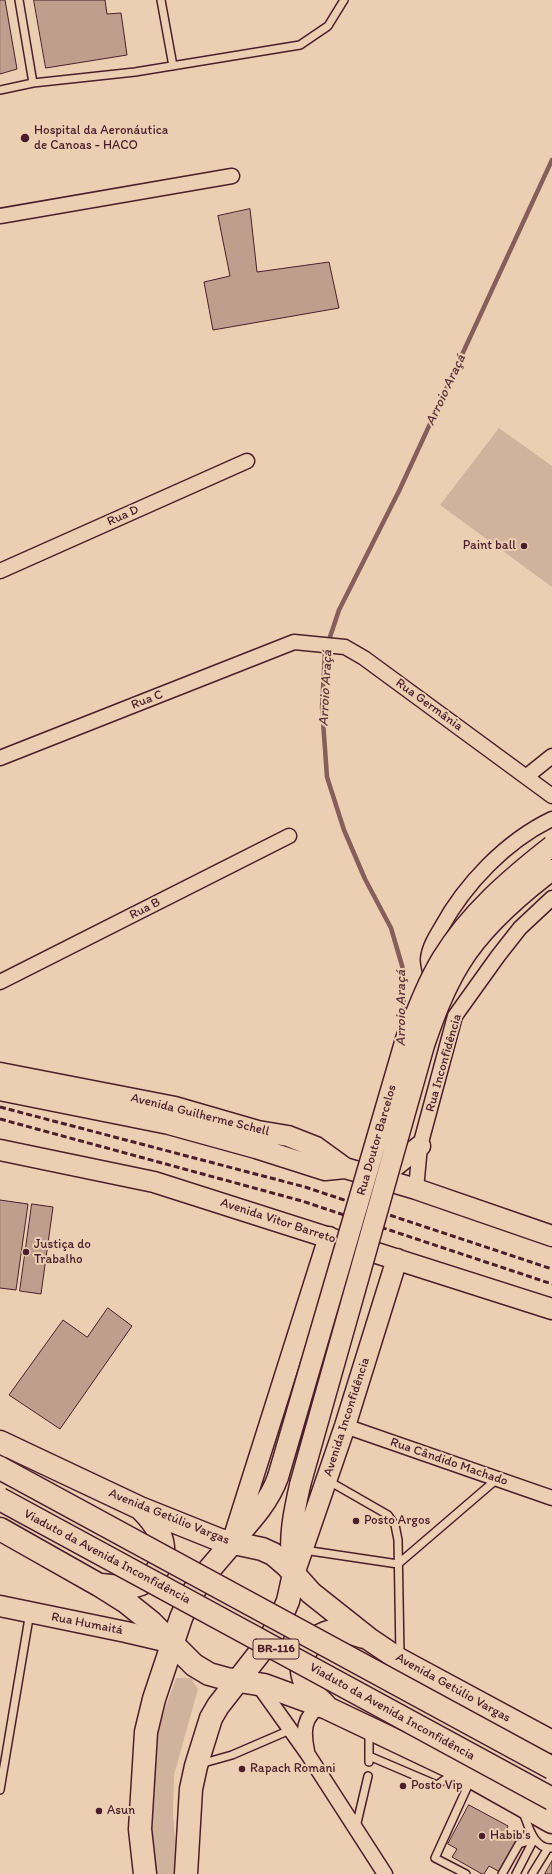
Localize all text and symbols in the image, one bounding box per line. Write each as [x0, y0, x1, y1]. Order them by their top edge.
place label: Hospital da Aeronáutica de Canoas - HACO [34, 123, 168, 154]
marker: Hospital da Aeronáutica de Canoas - HACO [19, 132, 31, 144]
water label: Arroio Araçá [422, 352, 470, 428]
street label: Rua D [105, 502, 141, 530]
place label: Paint ball [463, 538, 516, 554]
marker: Paint ball [519, 541, 529, 551]
water label: Arroio Araçá [316, 649, 336, 727]
street label: Rua Germânia [392, 675, 466, 735]
street label: Rua C [129, 687, 165, 713]
street label: Rua B [127, 895, 163, 923]
water label: Arroio Araçá [393, 970, 409, 1046]
street label: Rua Inconfidência [423, 1012, 465, 1114]
street label: Rua Doutor Barcelos [354, 1083, 400, 1197]
street label: Avenida Guilherme Schell [129, 1090, 271, 1140]
street label: Avenida Vitor Barreto [218, 1195, 338, 1247]
place label: Justiça do Trabalho [34, 1237, 91, 1268]
marker: Justiça do Trabalho [21, 1247, 31, 1257]
street label: Avenida Inconfidência [320, 1356, 374, 1478]
street label: Rua Cândido Machado [388, 1435, 510, 1489]
street label: Avenida Getúlio Vargas [106, 1486, 232, 1548]
street label: Viaduto da Avenida Inconfidência [21, 1506, 193, 1608]
place label: Posto Argos [364, 1513, 430, 1529]
marker: Posto Argos [351, 1516, 361, 1526]
street label: Rua Humaitá [50, 1609, 124, 1639]
road number: BR-116 [253, 1639, 299, 1659]
street label: Avenida Getúlio Vargas [393, 1650, 513, 1726]
street label: Viaduto da Avenida Inconfidência [306, 1660, 478, 1764]
place label: Rapach Romani [250, 1761, 336, 1777]
marker: Rapach Romani [237, 1764, 247, 1774]
place label: Posto Vip [411, 1778, 463, 1794]
marker: Posto Vip [398, 1781, 408, 1791]
place label: Asun [107, 1803, 135, 1819]
marker: Asun [94, 1806, 104, 1816]
place label: Habib's [490, 1828, 531, 1844]
marker: Habib's [477, 1831, 487, 1841]

